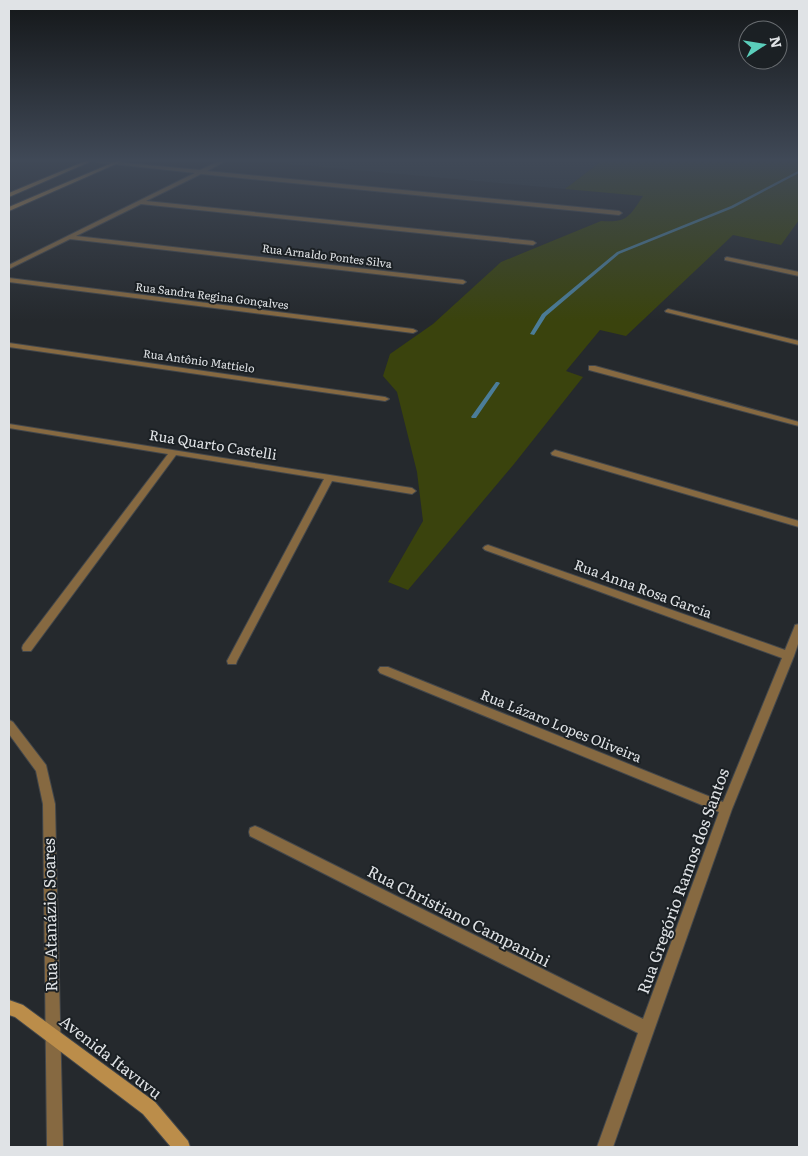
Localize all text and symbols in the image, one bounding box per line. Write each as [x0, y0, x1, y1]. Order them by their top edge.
north arrow [738, 20, 788, 70]
text: N [766, 34, 788, 50]
street label: Rua Arnaldo Pontes Silva [261, 239, 393, 271]
street label: Rua Sandra Regina Gonçalves [135, 278, 290, 312]
street label: Rua Antônio Mattielo [142, 344, 256, 376]
street label: Rua Quarto Castelli [148, 424, 279, 464]
street label: Rua Anna Rosa Garcia [572, 554, 716, 622]
street label: Rua Lázaro Lopes Oliveira [478, 684, 645, 767]
street label: Rua Gregório Ramos dos Santos [630, 764, 734, 997]
street label: Rua Atanázio Soares [36, 838, 62, 992]
street label: Rua Christiano Campanini [364, 858, 555, 972]
street label: Avenida Itavuvu [55, 1008, 168, 1104]

